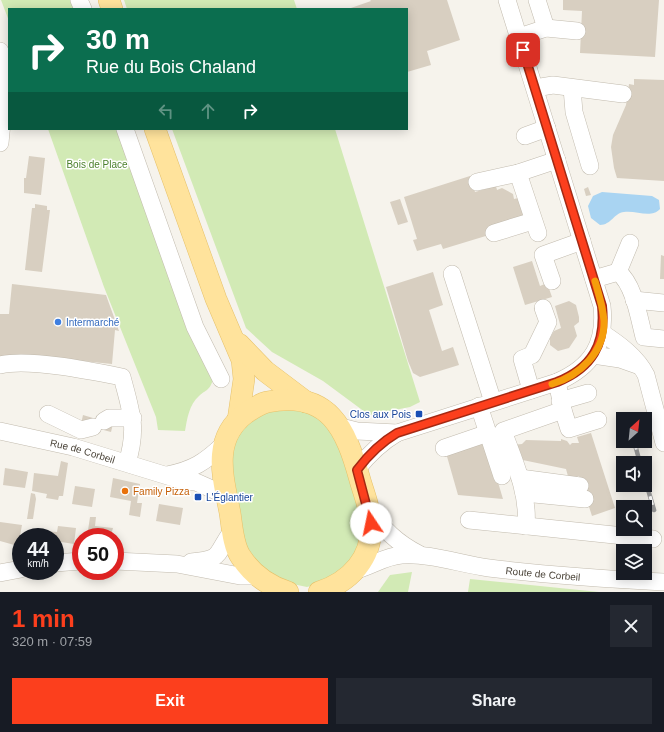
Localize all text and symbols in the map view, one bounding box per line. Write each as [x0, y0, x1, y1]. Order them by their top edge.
icon: right [20, 24, 72, 76]
text: 30 m [86, 24, 150, 55]
pin [506, 33, 540, 67]
icon: arrive [512, 39, 534, 61]
text: Rue du Bois Chaland [86, 57, 256, 77]
icon: left [155, 100, 177, 122]
icon: ahead [197, 100, 219, 122]
icon: right [239, 100, 261, 122]
park label: Bois de Place [66, 159, 128, 170]
marker: Intermarché [53, 317, 63, 327]
place label: Intermarché [66, 317, 120, 328]
place label: Clos aux Pois [350, 409, 411, 420]
marker: Clos aux Pois [414, 409, 424, 419]
north arrow [616, 412, 652, 448]
map controls [616, 412, 652, 580]
street label: Rue de Corbeil [49, 437, 116, 465]
button: sound [616, 456, 652, 492]
marker: Family Pizza [120, 486, 130, 496]
place label: Family Pizza [133, 486, 190, 497]
place label: L'Églantier [206, 491, 254, 503]
marker: L'Églantier [193, 492, 203, 502]
button: search [616, 500, 652, 536]
position arrow [350, 502, 392, 544]
speed limit sign: 50 [72, 528, 124, 580]
text: 44 [27, 538, 49, 560]
button: layers [616, 544, 652, 580]
text: km/h [27, 558, 49, 569]
street label: Route de Corbeil [505, 564, 581, 582]
text: 1 min [12, 605, 75, 632]
button: close [610, 605, 652, 647]
text: 320 m · 07:59 [12, 634, 92, 649]
button: Exit [12, 678, 328, 724]
button: Share [336, 678, 652, 724]

